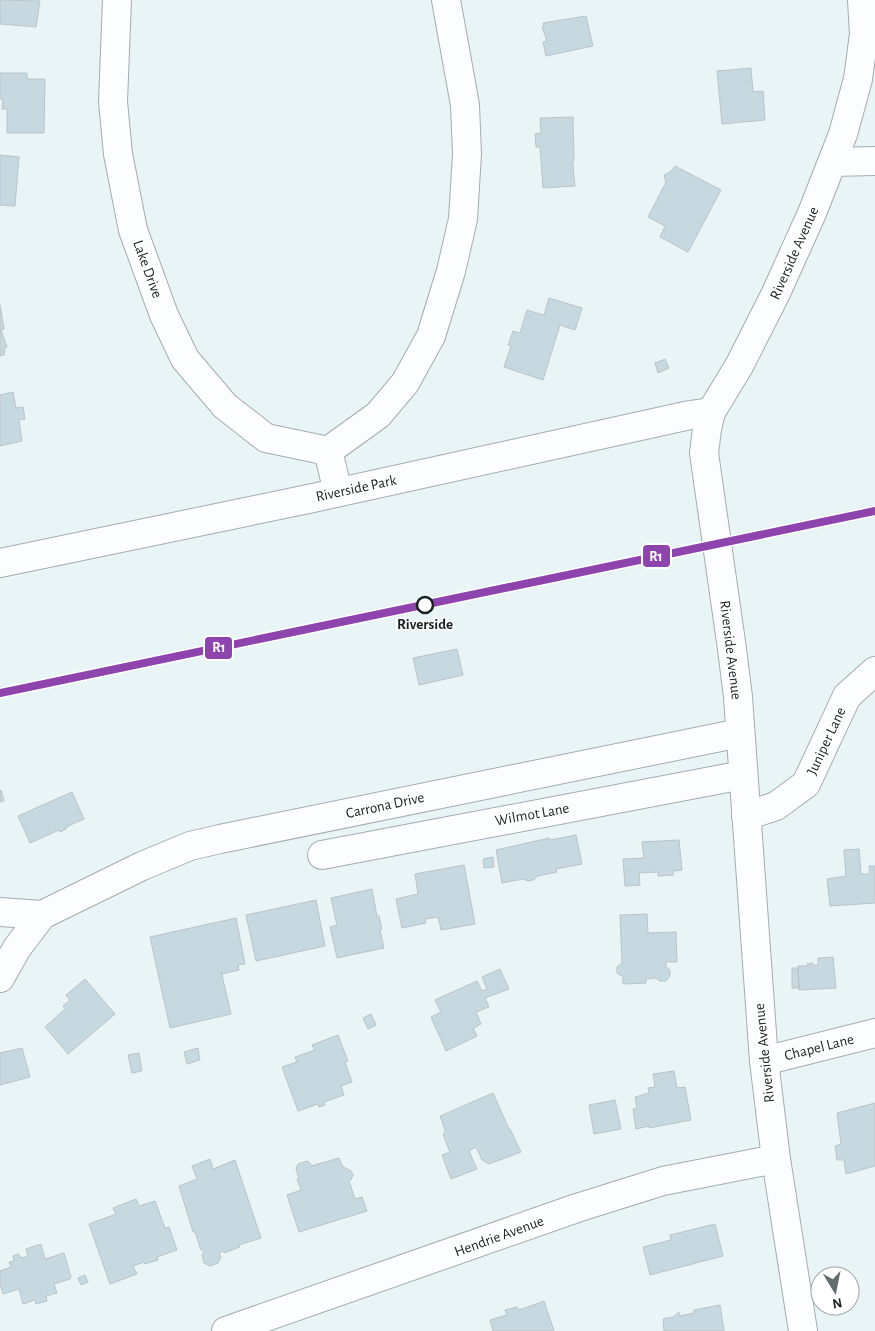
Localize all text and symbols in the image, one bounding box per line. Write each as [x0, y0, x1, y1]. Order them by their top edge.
street label: Riverside Avenue [767, 204, 822, 302]
street label: Lake Drive [130, 238, 165, 300]
street label: Riverside Park [314, 473, 398, 504]
line badge: R1 [642, 544, 671, 568]
text: R1 [649, 550, 663, 564]
marker: Riverside [416, 596, 434, 614]
street label: Riverside Avenue [717, 600, 744, 701]
place label: Riverside [397, 617, 453, 632]
line badge: R1 [204, 636, 233, 660]
text: R1 [212, 641, 226, 655]
street label: Juniper Lane [804, 705, 849, 777]
street label: Carrona Drive [345, 790, 426, 821]
street label: Wilmot Lane [494, 801, 570, 828]
street label: Riverside Avenue [752, 1002, 777, 1103]
street label: Chapel Lane [783, 1032, 855, 1063]
street label: Hendrie Avenue [452, 1213, 546, 1260]
north arrow [810, 1266, 860, 1316]
text: N [831, 1295, 843, 1311]

